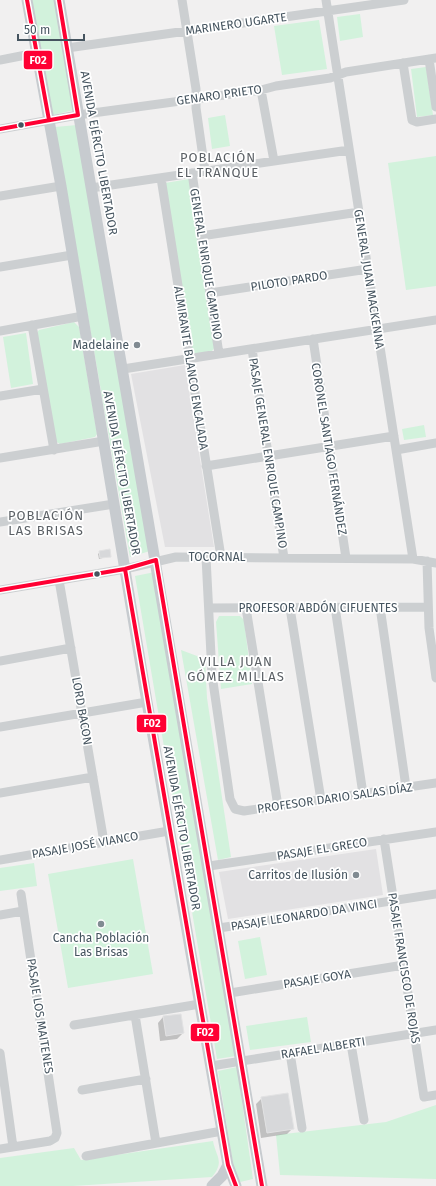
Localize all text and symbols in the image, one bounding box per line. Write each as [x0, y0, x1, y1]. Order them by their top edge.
street label: MARINERO UGARTE [184, 10, 288, 38]
scale bar [18, 16, 84, 42]
text: 50 m [24, 23, 50, 37]
line badge: F02 [23, 50, 53, 70]
text: F02 [29, 54, 47, 67]
street label: AVENIDA EJÉRCITO LIBERTADOR [78, 70, 121, 236]
street label: GENARO PRIETO [175, 82, 263, 108]
unlabelled marker [16, 120, 26, 130]
district label: POBLACIÓN EL TRANQUE [177, 150, 259, 180]
street label: GENERAL ENRIQUE CAMPINO [187, 187, 225, 341]
street label: GENERAL JUAN MACKENNA [351, 208, 387, 350]
street label: PILOTO PARDO [250, 268, 328, 294]
street label: ALMIRANTE BLANCO ENCALADA [171, 285, 211, 451]
place label: Madelaine [72, 338, 129, 352]
marker: Madelaine [132, 340, 142, 350]
street label: PASAJE GENERAL ENRIQUE CAMPINO [246, 357, 290, 549]
street label: CORONEL SANTIAGO FERNÁNDEZ [308, 362, 351, 536]
street label: AVENIDA EJÉRCITO LIBERTADOR [101, 390, 144, 556]
district label: POBLACIÓN LAS BRISAS [8, 508, 84, 538]
street label: TOCORNAL [188, 550, 246, 564]
unlabelled marker [92, 569, 102, 579]
street label: PROFESOR ABDÓN CIFUENTES [238, 600, 398, 615]
district label: VILLA JUAN GÓMEZ MILLAS [187, 654, 285, 684]
street label: LORD BACON [69, 676, 95, 746]
line badge: F02 [136, 714, 167, 733]
text: F02 [143, 717, 161, 730]
street label: AVENIDA EJÉRCITO LIBERTADOR [161, 745, 204, 911]
street label: PROFESOR DARIO SALAS DÍAZ [256, 779, 414, 816]
street label: PASAJE JOSÉ VIANCO [30, 828, 139, 861]
street label: PASAJE EL GRECO [276, 835, 368, 863]
place label: Carritos de Ilusión [248, 868, 348, 882]
marker: Carritos de Ilusión [351, 870, 361, 880]
street label: PASAJE FRANCISCO DE ROJAS [385, 892, 423, 1045]
street label: PASAJE LEONARDO DA VINCI [230, 896, 378, 934]
marker: Cancha Población Las Brisas [96, 919, 106, 929]
place label: Cancha Población Las Brisas [53, 931, 149, 959]
street label: PASAJE LOS MAITENES [24, 957, 56, 1075]
street label: PASAJE GOYA [282, 967, 352, 991]
line badge: F02 [190, 1023, 220, 1042]
text: F02 [196, 1026, 214, 1039]
street label: RAFAEL ALBERTI [280, 1034, 366, 1062]

